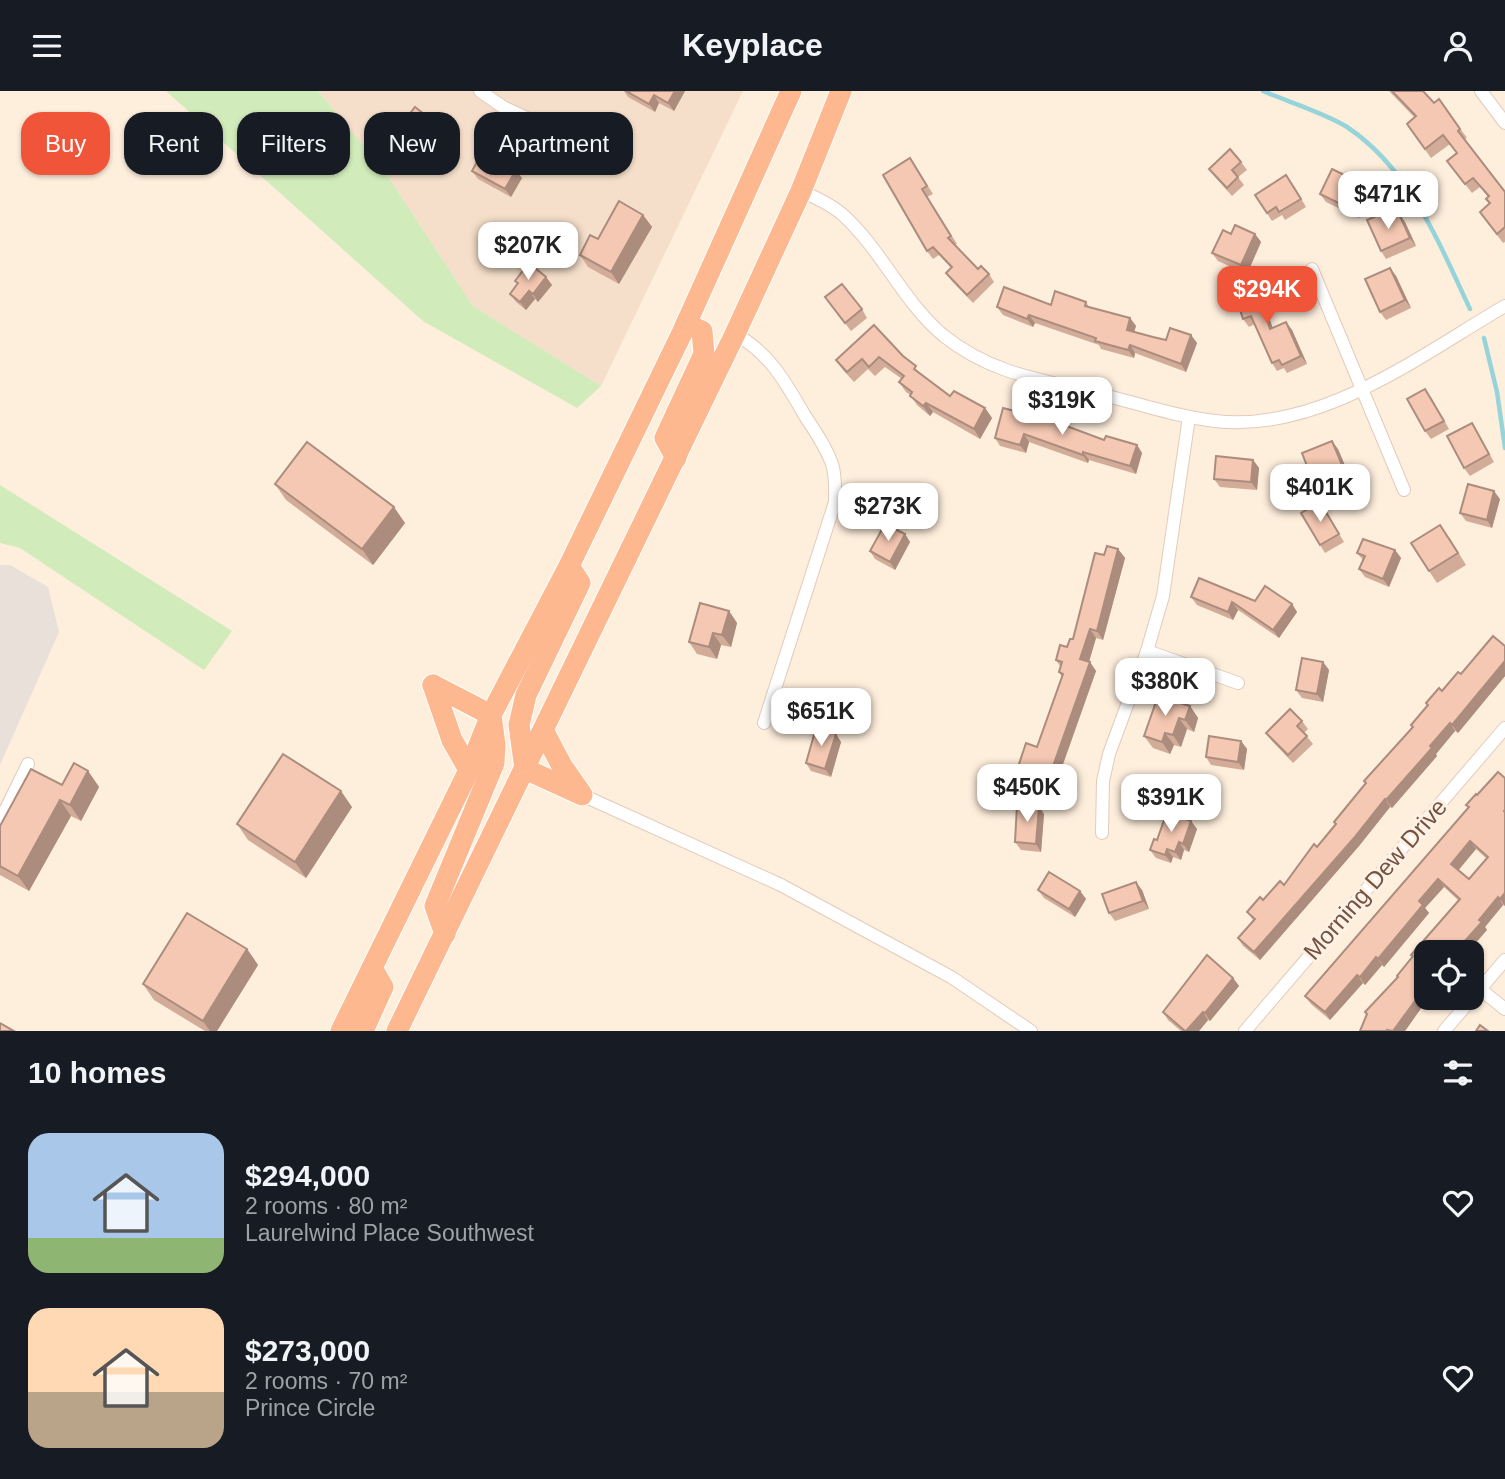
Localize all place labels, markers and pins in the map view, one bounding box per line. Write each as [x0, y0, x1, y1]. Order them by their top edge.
pin: $471K [1339, 171, 1437, 231]
pin: $207K [479, 223, 577, 282]
pin: $294K [1218, 267, 1316, 326]
pin: $319K [1013, 377, 1111, 437]
pin: $401K [1271, 465, 1369, 524]
pin: $273K [839, 483, 937, 543]
pin: $380K [1116, 659, 1214, 718]
pin: $651K [772, 689, 870, 748]
pin: $450K [978, 765, 1076, 824]
pin: $391K [1122, 775, 1220, 834]

